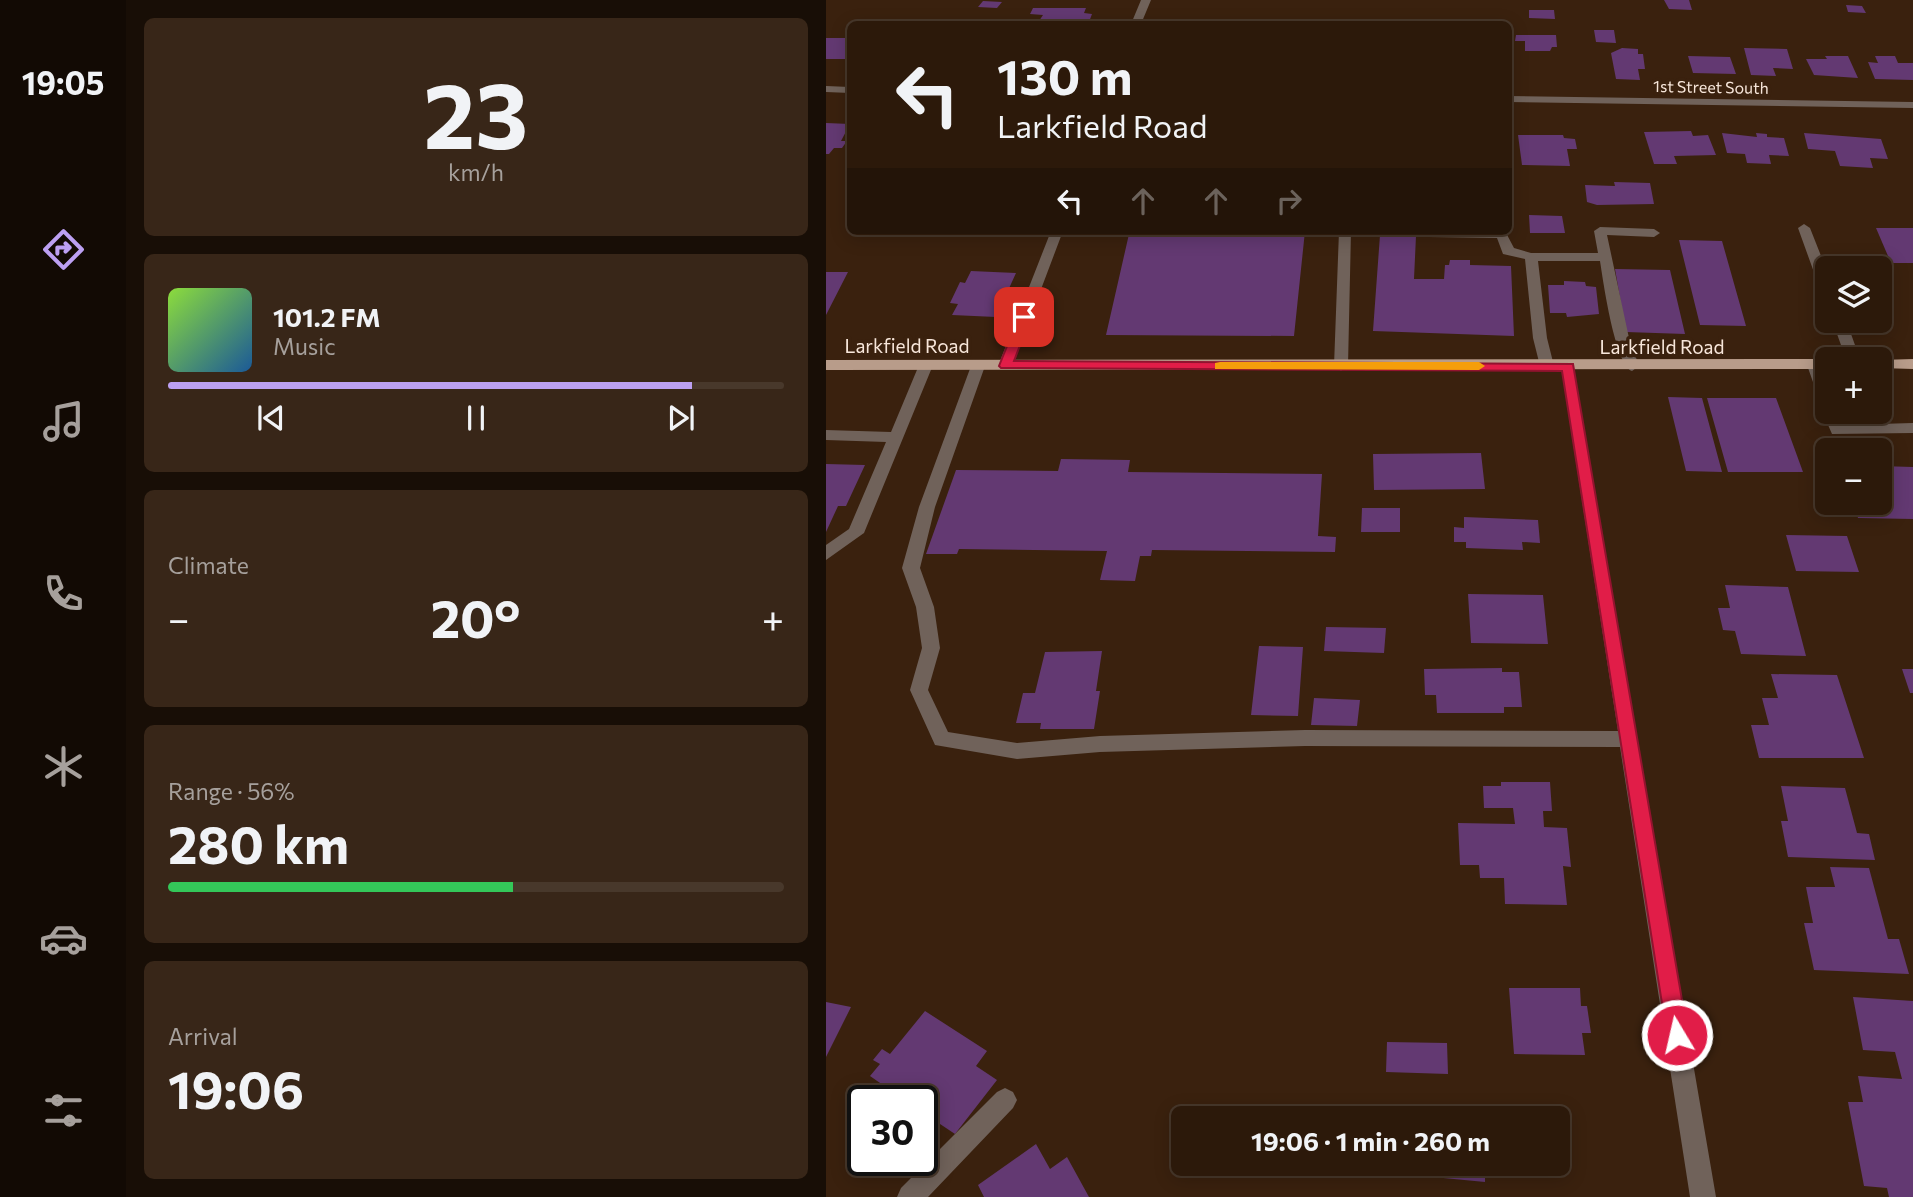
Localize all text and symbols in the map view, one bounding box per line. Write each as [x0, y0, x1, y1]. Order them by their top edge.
text: 130 m [997, 45, 1132, 105]
icon: left [882, 49, 973, 140]
text: 23 [424, 56, 528, 168]
text: 19:05 [22, 62, 104, 102]
street label: 1st Street South [1653, 76, 1769, 97]
text: Larkfield Road [997, 105, 1207, 145]
text: km/h [448, 158, 504, 186]
icon: left [1051, 182, 1089, 220]
icon: ahead [1124, 182, 1162, 220]
icon: ahead [1197, 182, 1235, 220]
icon: right [1270, 182, 1308, 220]
icon: directions [39, 225, 88, 274]
map controls [1815, 256, 1892, 515]
button: layers [1815, 256, 1892, 333]
pin [994, 287, 1054, 347]
icon: arrive [1005, 298, 1043, 336]
text: 101.2 FM [273, 301, 381, 332]
text: Music [273, 332, 336, 360]
street label: Larkfield Road [845, 334, 969, 357]
street label: Larkfield Road [1600, 335, 1724, 358]
button: + [1815, 347, 1892, 424]
icon: music [39, 397, 88, 446]
icon: previous [252, 399, 290, 437]
icon: pause [457, 399, 495, 437]
icon: next [662, 399, 700, 437]
button: − [1815, 438, 1892, 515]
text: Climate [168, 551, 249, 579]
icon: phone [39, 569, 88, 618]
text: 20° [431, 585, 521, 649]
text: − [168, 594, 190, 641]
text: + [762, 594, 784, 641]
icon: climate [39, 742, 88, 791]
text: Range · 56% [168, 777, 295, 805]
text: 280 km [168, 811, 349, 875]
icon: car [39, 914, 88, 963]
position arrow [1640, 998, 1714, 1072]
text: Arrival [168, 1022, 238, 1050]
text: 19:06 [168, 1056, 304, 1120]
speed limit sign: 30 [847, 1085, 938, 1176]
icon: filters [39, 1086, 88, 1135]
text: 19:06 · 1 min · 260 m [1251, 1125, 1490, 1156]

